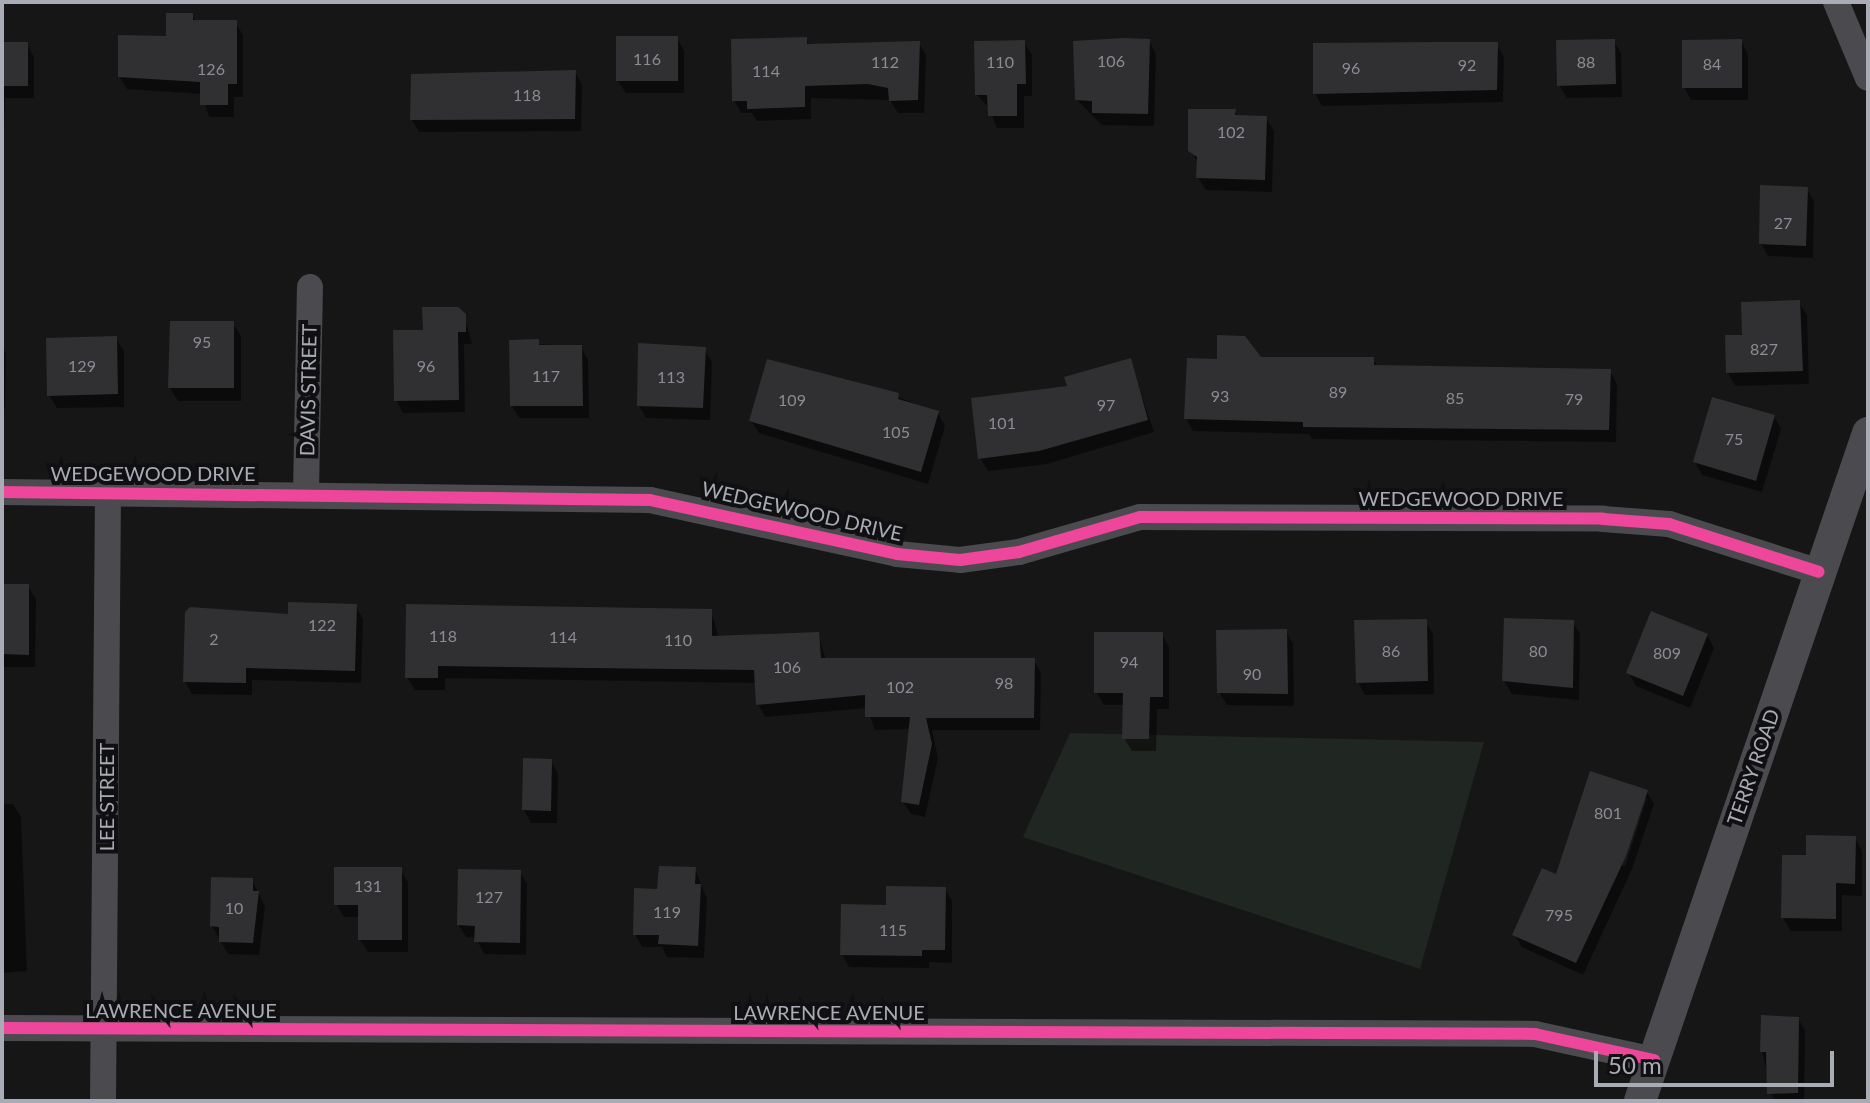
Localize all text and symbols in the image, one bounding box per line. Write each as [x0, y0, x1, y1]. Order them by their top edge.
house number: 116 [633, 49, 661, 69]
house number: 106 [1097, 51, 1125, 71]
house number: 112 [871, 52, 899, 72]
house number: 110 [986, 52, 1014, 72]
house number: 88 [1577, 52, 1595, 72]
house number: 84 [1703, 54, 1721, 74]
house number: 92 [1458, 55, 1476, 75]
house number: 96 [1342, 58, 1360, 78]
house number: 126 [197, 59, 225, 79]
house number: 114 [752, 61, 780, 81]
house number: 118 [513, 85, 541, 105]
house number: 102 [1217, 122, 1245, 142]
house number: 27 [1774, 213, 1792, 233]
street label: DAVIS STREET [295, 324, 321, 456]
house number: 95 [193, 332, 211, 352]
house number: 827 [1750, 339, 1778, 359]
house number: 129 [68, 356, 96, 376]
house number: 96 [417, 356, 435, 376]
house number: 117 [532, 366, 560, 386]
house number: 113 [657, 367, 685, 387]
house number: 89 [1329, 382, 1347, 402]
house number: 93 [1211, 386, 1229, 406]
house number: 85 [1446, 388, 1464, 408]
house number: 79 [1565, 389, 1583, 409]
house number: 109 [778, 390, 806, 410]
house number: 97 [1097, 395, 1115, 415]
house number: 101 [988, 413, 1016, 433]
house number: 105 [882, 422, 910, 442]
house number: 75 [1725, 429, 1743, 449]
street label: WEDGEWOOD DRIVE [51, 461, 255, 485]
street label: WEDGEWOOD DRIVE [699, 476, 905, 546]
street label: WEDGEWOOD DRIVE [1359, 486, 1563, 510]
house number: 122 [308, 615, 336, 635]
house number: 118 [429, 626, 457, 646]
house number: 114 [549, 627, 577, 647]
house number: 2 [209, 629, 219, 649]
house number: 110 [664, 630, 692, 650]
house number: 86 [1382, 641, 1400, 661]
house number: 80 [1529, 641, 1547, 661]
house number: 809 [1653, 643, 1681, 663]
house number: 94 [1120, 652, 1138, 672]
house number: 106 [773, 657, 801, 677]
house number: 90 [1243, 664, 1261, 684]
house number: 98 [995, 673, 1013, 693]
house number: 102 [886, 677, 914, 697]
street label: TERRY ROAD [1722, 705, 1784, 829]
street label: LEE STREET [94, 743, 118, 851]
house number: 801 [1594, 803, 1622, 823]
house number: 131 [354, 876, 382, 896]
house number: 127 [475, 887, 503, 907]
house number: 10 [225, 898, 243, 918]
house number: 119 [653, 902, 681, 922]
house number: 795 [1545, 905, 1573, 925]
house number: 115 [879, 920, 907, 940]
street label: LAWRENCE AVENUE [85, 998, 277, 1022]
street label: LAWRENCE AVENUE [733, 1000, 925, 1024]
scale bar [1598, 1035, 1838, 1085]
text: 50 m [1608, 1050, 1662, 1079]

